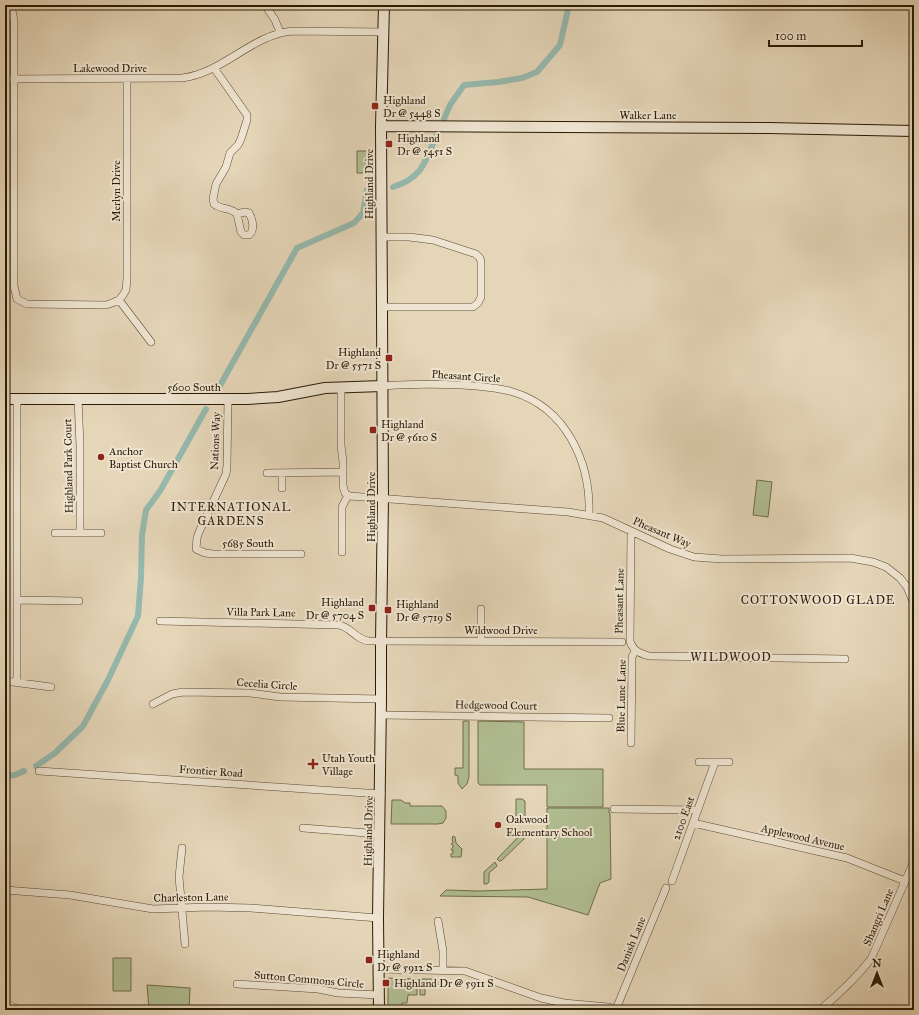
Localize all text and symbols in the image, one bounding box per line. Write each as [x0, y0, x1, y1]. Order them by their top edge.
scale bar [769, 22, 862, 48]
text: 100 m [775, 29, 806, 43]
street label: Lakewood Drive [73, 62, 147, 75]
place label: Highland Dr @ 5448 S [383, 94, 441, 120]
marker: Highland Dr @ 5448 S [370, 101, 380, 111]
street label: Walker Lane [620, 109, 677, 122]
place label: Highland Dr @ 5451 S [397, 132, 452, 158]
marker: Highland Dr @ 5451 S [384, 139, 394, 149]
street label: Highland Drive [363, 148, 376, 219]
street label: Merlyn Drive [110, 160, 123, 222]
place label: Highland Dr @ 5571 S [326, 346, 381, 372]
marker: Highland Dr @ 5571 S [384, 353, 394, 363]
street label: Pheasant Circle [431, 368, 501, 385]
street label: 5600 South [167, 381, 221, 394]
street label: Nations Way [208, 411, 223, 470]
place label: Highland Dr @ 5610 S [381, 418, 437, 444]
street label: Highland Park Court [61, 419, 76, 513]
marker: Highland Dr @ 5610 S [368, 425, 378, 435]
place label: Anchor Baptist Church [108, 445, 178, 471]
marker: Anchor Baptist Church [96, 452, 106, 462]
street label: Highland Drive [365, 471, 378, 542]
district label: INTERNATIONAL GARDENS [171, 500, 291, 528]
street label: Pheasant Way [631, 514, 694, 551]
street label: 5685 South [222, 537, 274, 550]
street label: Pheasant Lane [612, 568, 627, 634]
district label: COTTONWOOD GLADE [741, 593, 895, 607]
place label: Highland Dr @ 5704 S [306, 596, 364, 622]
place label: Highland Dr @ 5719 S [396, 598, 452, 624]
marker: Highland Dr @ 5704 S [367, 603, 377, 613]
street label: Villa Park Lane [225, 605, 296, 620]
marker: Highland Dr @ 5719 S [383, 605, 393, 615]
street label: Wildwood Drive [464, 624, 538, 637]
district label: WILDWOOD [690, 650, 772, 664]
street label: Blue Lune Lane [614, 659, 629, 733]
street label: Cecelia Circle [236, 676, 298, 693]
street label: Hedgewood Court [455, 698, 537, 713]
place label: Utah Youth Village [321, 752, 375, 778]
marker: Utah Youth Village [307, 758, 319, 770]
street label: Frontier Road [179, 763, 244, 780]
street label: Highland Drive [361, 795, 376, 866]
street label: 2100 East [670, 795, 697, 842]
place label: Oakwood Elementary School [506, 813, 593, 839]
marker: Oakwood Elementary School [493, 820, 503, 830]
street label: Applewood Avenue [759, 821, 846, 853]
street label: Shangri Lane [861, 886, 897, 948]
street label: Charleston Lane [153, 890, 229, 905]
street label: Danish Lane [615, 914, 649, 974]
place label: Highland Dr @ 5912 S [377, 948, 432, 974]
north arrow [857, 953, 897, 993]
marker: Highland Dr @ 5912 S [364, 955, 374, 965]
text: N [872, 957, 882, 970]
street label: Sutton Commons Circle [254, 968, 365, 991]
place label: Highland Dr @ 5911 S [394, 977, 494, 990]
marker: Highland Dr @ 5911 S [381, 978, 391, 988]

